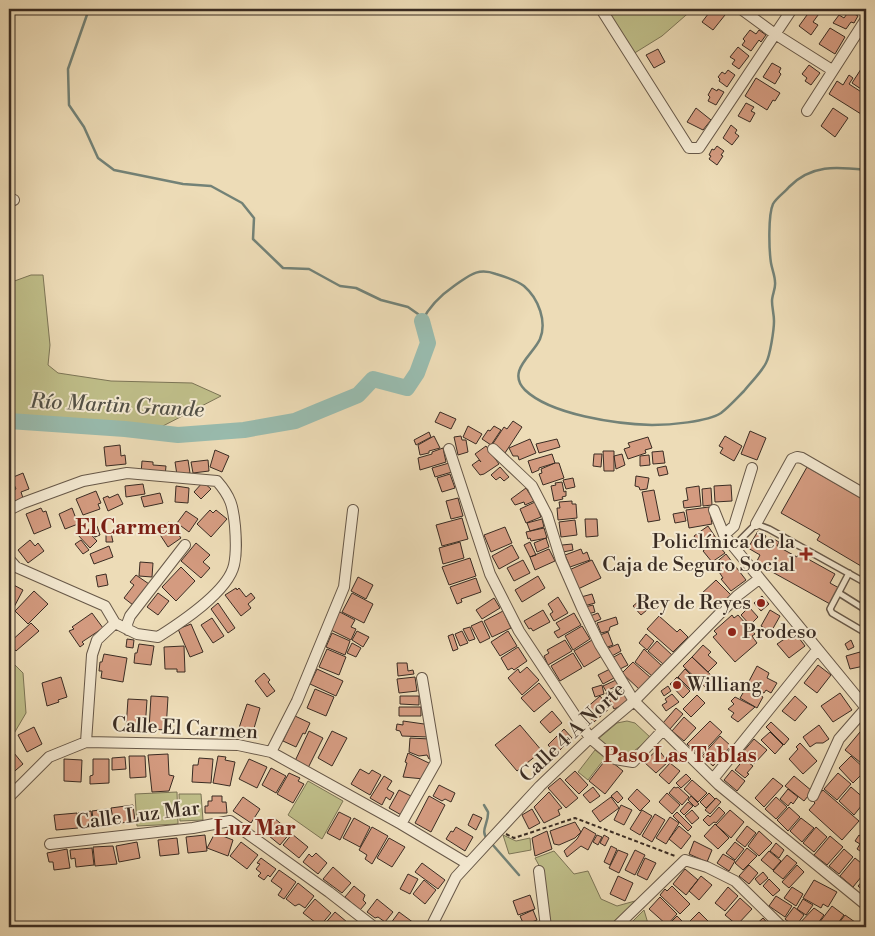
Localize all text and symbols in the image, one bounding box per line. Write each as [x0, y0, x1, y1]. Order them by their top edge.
water label: Río Martin Grande [28, 388, 205, 424]
district label: El Carmen [75, 515, 181, 541]
place label: Policlínica de la Caja de Seguro Social [602, 530, 796, 578]
marker: Policlínica de la Caja de Seguro Social [799, 547, 813, 561]
place label: Rey de Reyes [636, 591, 751, 616]
marker: Rey de Reyes [755, 597, 767, 609]
place label: Prodeso [742, 620, 817, 645]
marker: Prodeso [726, 626, 738, 638]
place label: Williang [686, 673, 762, 698]
street label: Calle 4 A Norte [515, 678, 631, 788]
marker: Williang [671, 679, 683, 691]
street label: Calle El Carmen [111, 713, 259, 745]
district label: Paso Las Tablas [603, 743, 757, 769]
street label: Calle Luz Mar [75, 796, 202, 836]
district label: Luz Mar [214, 816, 296, 842]

